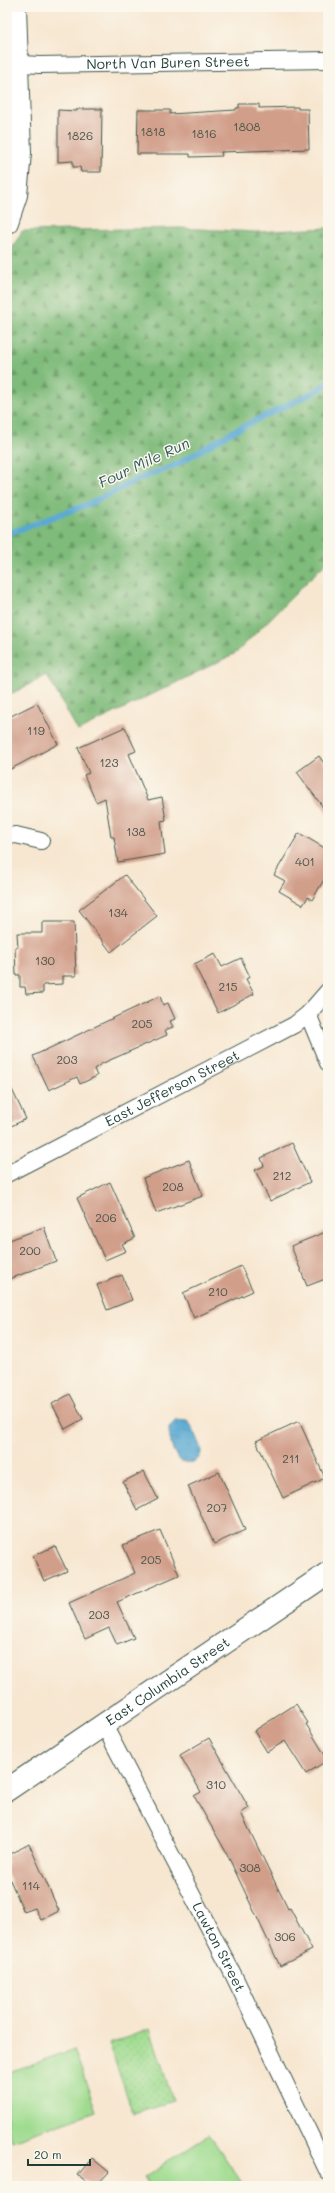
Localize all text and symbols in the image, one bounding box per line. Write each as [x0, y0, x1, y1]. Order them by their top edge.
street label: North Van Buren Street [86, 51, 250, 73]
house number: 1808 [233, 118, 261, 134]
house number: 1818 [140, 123, 166, 139]
house number: 1816 [191, 125, 217, 141]
house number: 1826 [67, 127, 93, 143]
water label: Four Mile Run [95, 432, 192, 492]
house number: 119 [27, 722, 45, 738]
house number: 123 [99, 754, 119, 770]
house number: 138 [126, 823, 146, 839]
house number: 401 [295, 853, 315, 869]
house number: 134 [108, 904, 128, 920]
house number: 130 [35, 952, 55, 968]
house number: 215 [218, 978, 238, 994]
house number: 205 [131, 1015, 153, 1031]
street label: East Jefferson Street [101, 1045, 242, 1131]
house number: 203 [56, 1051, 78, 1067]
house number: 212 [273, 1167, 291, 1183]
house number: 208 [162, 1178, 184, 1194]
house number: 206 [95, 1209, 117, 1225]
house number: 200 [19, 1242, 41, 1258]
house number: 210 [208, 1283, 228, 1299]
house number: 211 [282, 1450, 300, 1466]
house number: 207 [207, 1499, 228, 1515]
house number: 205 [140, 1551, 162, 1567]
house number: 203 [88, 1606, 110, 1622]
street label: East Columbia Street [102, 1632, 233, 1730]
house number: 310 [206, 1776, 226, 1792]
house number: 308 [239, 1859, 261, 1875]
house number: 114 [22, 1877, 40, 1893]
street label: Lawton Street [188, 1899, 250, 1995]
house number: 306 [274, 1928, 296, 1944]
scale bar [28, 2141, 90, 2167]
text: 20 m [34, 2146, 62, 2162]

